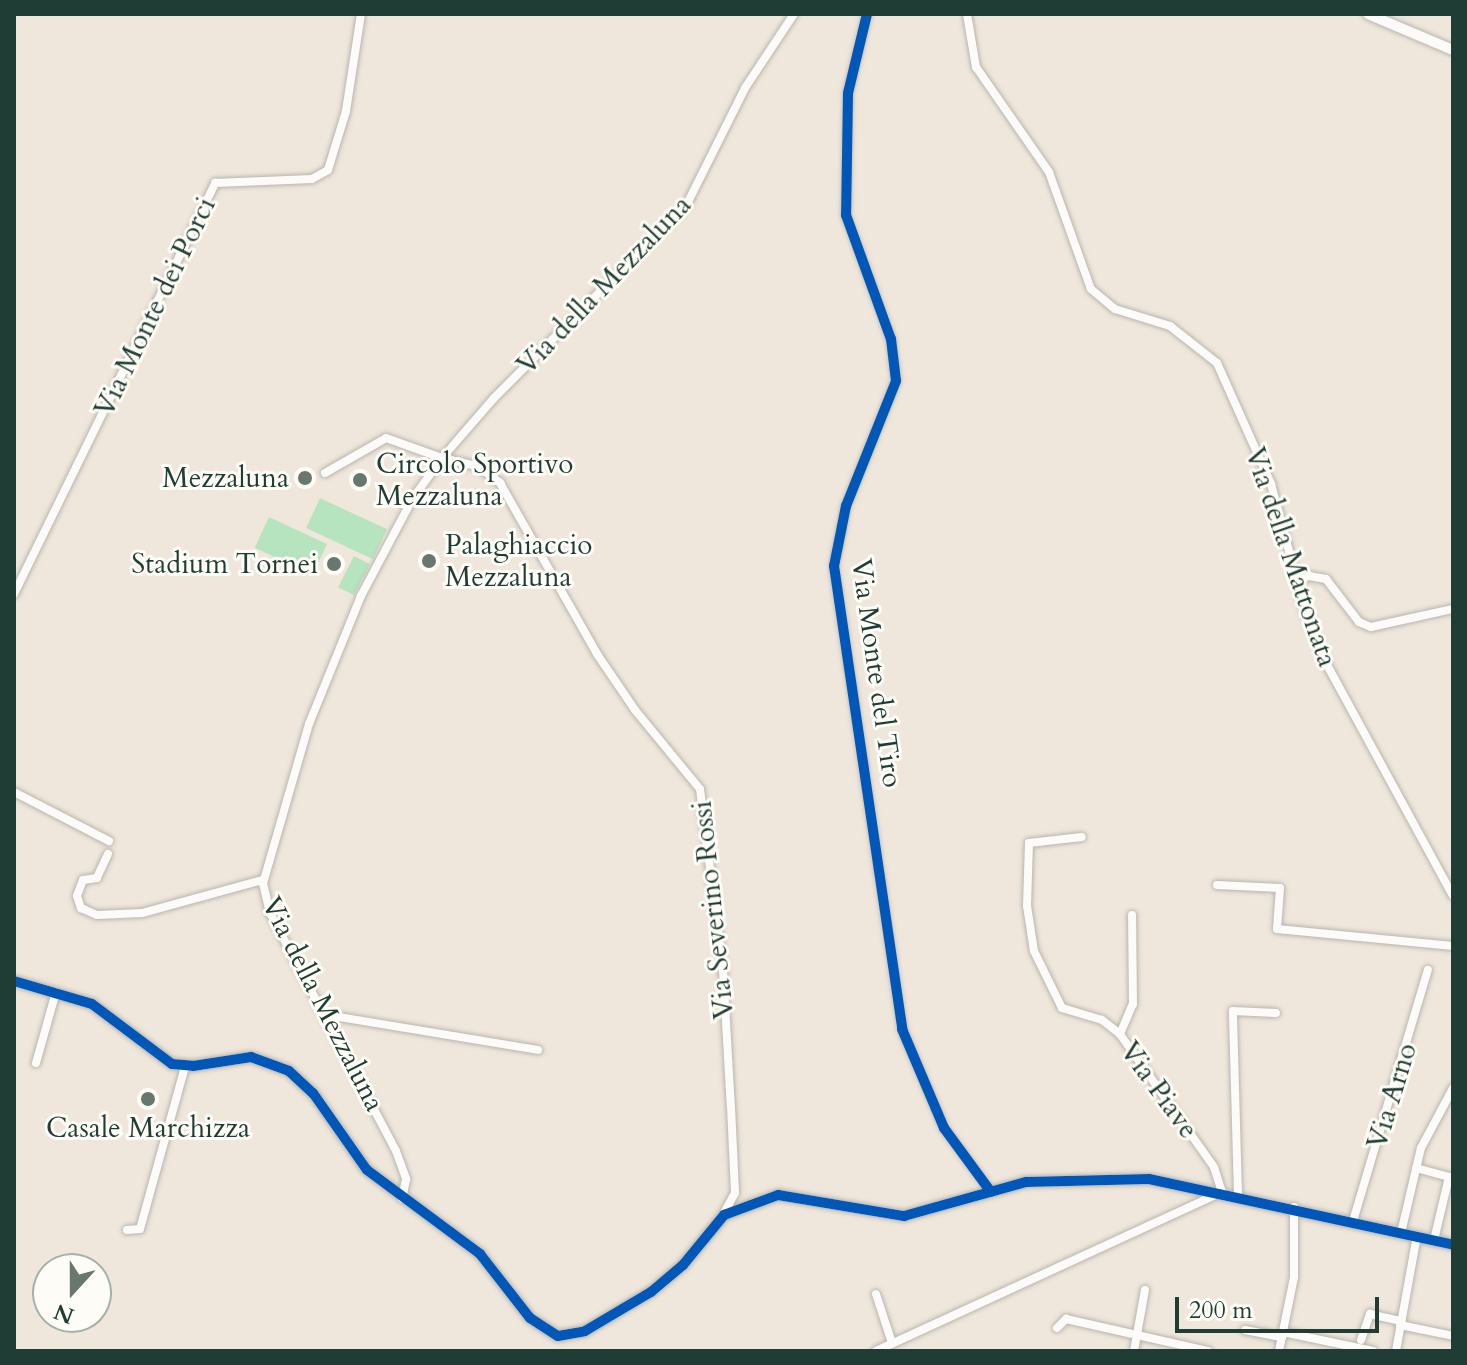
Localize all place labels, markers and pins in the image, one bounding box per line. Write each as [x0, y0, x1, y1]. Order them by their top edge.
place label: Circolo Sportivo Mezzaluna [376, 447, 573, 513]
place label: Mezzaluna [162, 461, 289, 495]
marker: Mezzaluna [296, 469, 314, 487]
marker: Circolo Sportivo Mezzaluna [351, 471, 369, 489]
place label: Palaghiaccio Mezzaluna [445, 528, 592, 594]
place label: Stadium Tornei [131, 547, 318, 581]
marker: Palaghiaccio Mezzaluna [420, 552, 438, 570]
marker: Stadium Tornei [325, 555, 343, 573]
marker: Casale Marchizza [139, 1090, 157, 1108]
place label: Casale Marchizza [46, 1111, 250, 1145]

